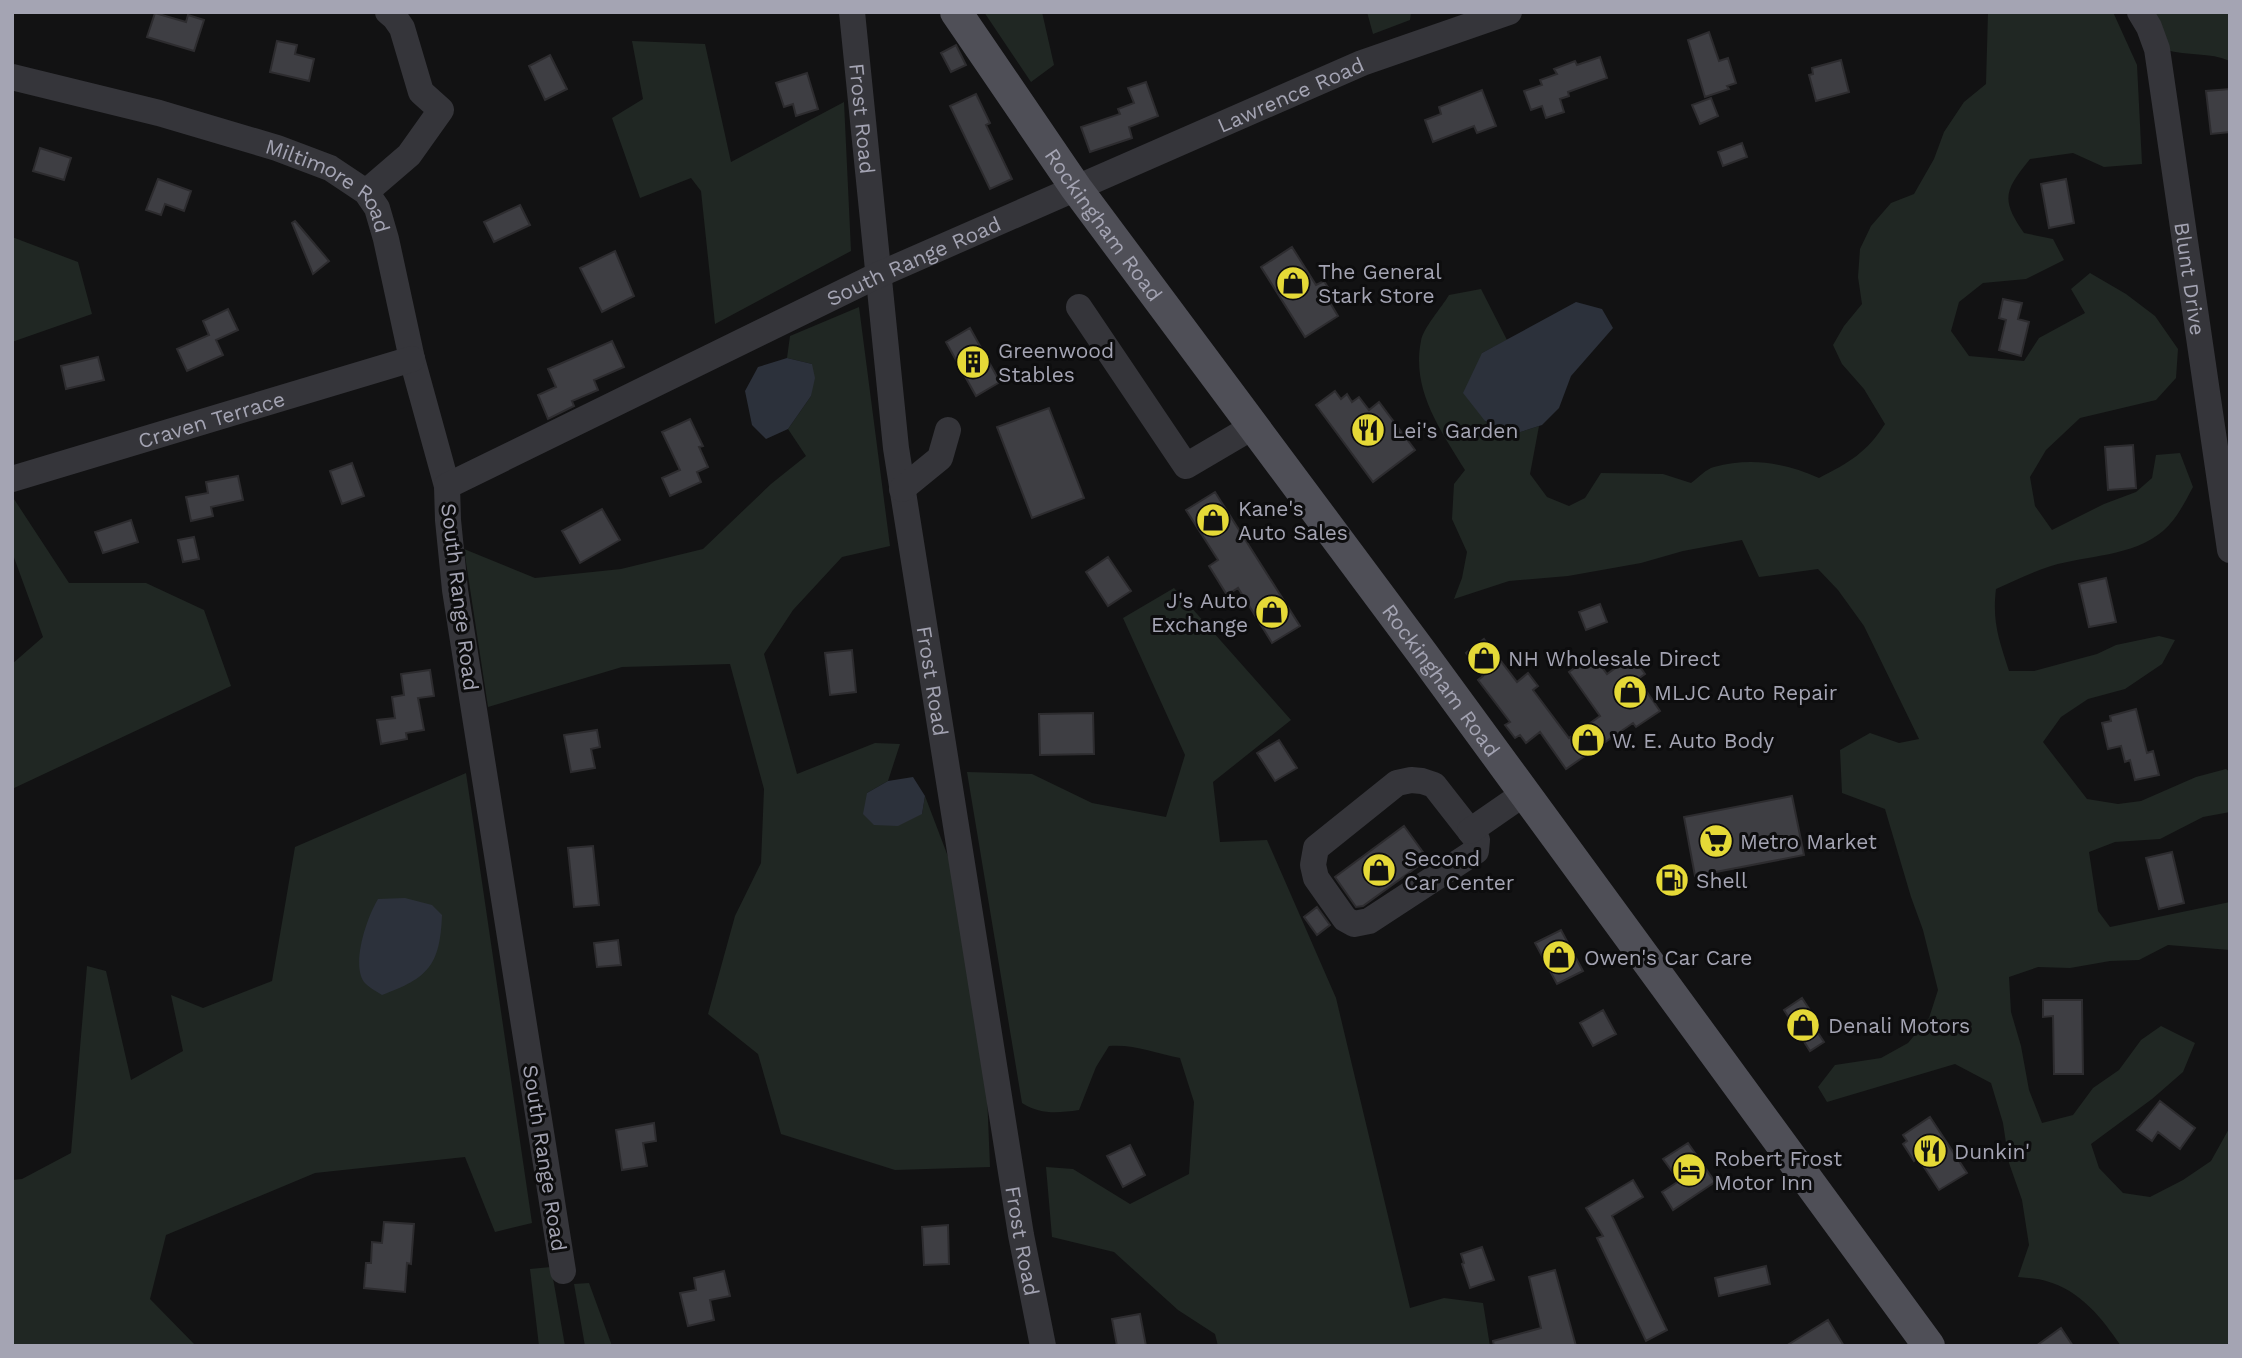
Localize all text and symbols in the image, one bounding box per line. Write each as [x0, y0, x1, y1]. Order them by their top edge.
street label: Lawrence Road [1213, 51, 1368, 137]
street label: Frost Road [845, 62, 881, 175]
street label: Miltimore Road [263, 133, 396, 235]
street label: Rockingham Road [1040, 143, 1168, 306]
street label: South Range Road [822, 210, 1004, 311]
street label: Blunt Drive [2170, 220, 2211, 337]
place label: The General Stark Store [1318, 259, 1442, 308]
shop icon: The General Stark Store [1274, 264, 1312, 302]
place label: Greenwood Stables [998, 338, 1114, 387]
building icon: Greenwood Stables [954, 343, 992, 381]
street label: Craven Terrace [135, 385, 288, 453]
restaurant icon: Lei's Garden [1349, 411, 1387, 449]
place label: Lei's Garden [1392, 418, 1518, 443]
place label: Kane's Auto Sales [1238, 496, 1348, 545]
shop icon: Kane's Auto Sales [1194, 501, 1232, 539]
street label: South Range Road [436, 502, 484, 692]
place label: J's Auto Exchange [1151, 588, 1248, 637]
shop icon: J's Auto Exchange [1253, 593, 1291, 631]
street label: Rockingham Road [1377, 599, 1506, 761]
street label: Frost Road [912, 624, 954, 738]
shop icon: NH Wholesale Direct [1465, 639, 1503, 677]
place label: NH Wholesale Direct [1508, 646, 1720, 671]
shop icon: MLJC Auto Repair [1611, 673, 1649, 711]
place label: MLJC Auto Repair [1654, 680, 1838, 705]
shop icon: W. E. Auto Body [1569, 721, 1607, 759]
place label: W. E. Auto Body [1612, 728, 1774, 753]
supermarket icon: Metro Market [1697, 822, 1735, 860]
place label: Metro Market [1740, 829, 1877, 854]
place label: Second Car Center [1404, 846, 1515, 895]
shop icon: Second Car Center [1360, 851, 1398, 889]
fuel station icon: Shell [1653, 861, 1691, 899]
place label: Shell [1696, 868, 1748, 893]
shop icon: Owen's Car Care [1540, 938, 1578, 976]
place label: Owen's Car Care [1584, 945, 1752, 970]
shop icon: Denali Motors [1784, 1006, 1822, 1044]
place label: Denali Motors [1828, 1013, 1970, 1038]
street label: South Range Road [518, 1063, 572, 1253]
restaurant icon: Dunkin' [1911, 1132, 1949, 1170]
place label: Dunkin' [1954, 1139, 2030, 1164]
place label: Robert Frost Motor Inn [1714, 1146, 1842, 1195]
hotel icon: Robert Frost Motor Inn [1670, 1151, 1708, 1189]
street label: Frost Road [1001, 1184, 1045, 1298]

